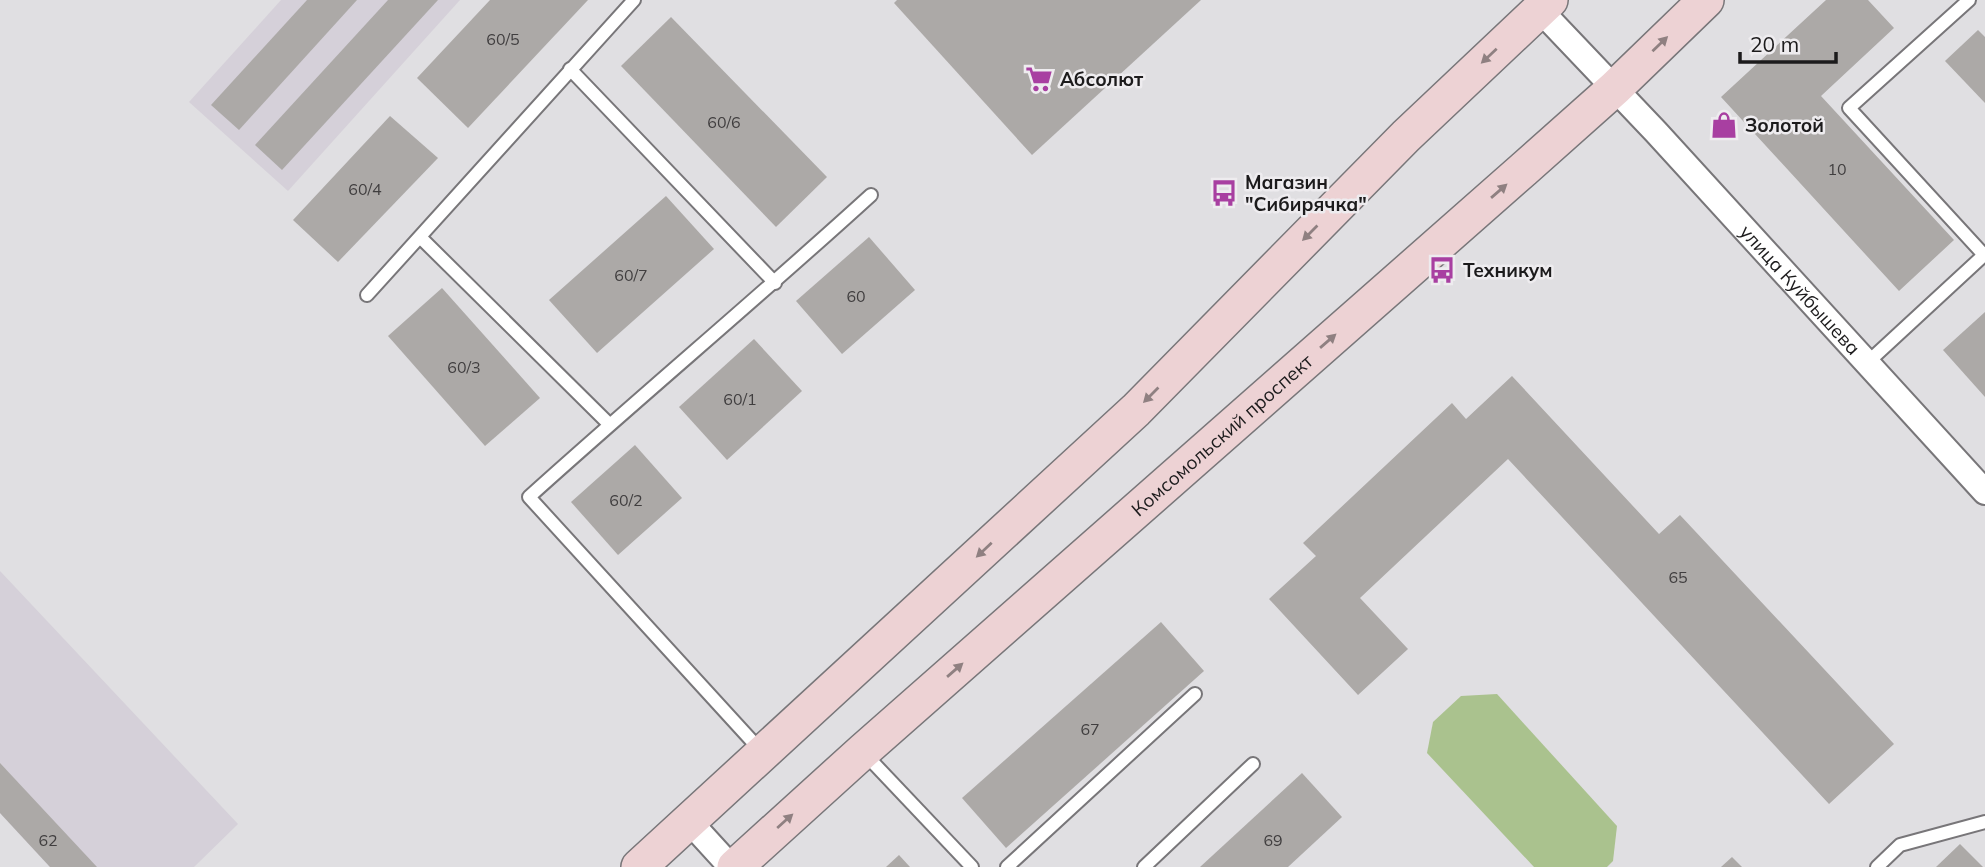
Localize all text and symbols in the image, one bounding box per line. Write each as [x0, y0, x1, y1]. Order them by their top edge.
scale bar [1740, 21, 1836, 65]
house number: 60/5 [486, 29, 520, 49]
text: 20 m [1750, 31, 1799, 57]
one-way arrow [1651, 36, 1668, 52]
one-way arrow [1480, 48, 1498, 64]
supermarket icon: Абсолют [1024, 64, 1054, 94]
place label: Абсолют [1060, 67, 1144, 91]
shop icon: Золотой [1709, 110, 1739, 140]
house number: 60/6 [707, 112, 741, 132]
place label: Золотой [1745, 113, 1824, 137]
house number: 10 [1827, 159, 1847, 179]
place label: Магазин "Сибирячка" [1245, 170, 1367, 216]
bus stop icon: Магазин "Сибирячка" [1209, 178, 1239, 208]
house number: 60/4 [348, 179, 382, 199]
one-way arrow [1490, 183, 1508, 199]
street label: улица Куйбышева [1735, 220, 1865, 360]
one-way arrow [1303, 224, 1319, 241]
bus stop icon: Техникум [1427, 255, 1457, 285]
place label: Техникум [1463, 258, 1553, 282]
house number: 60/7 [614, 265, 648, 285]
house number: 60 [846, 286, 866, 306]
one-way arrow [1320, 334, 1337, 349]
street label: Комсомольский проспект [1126, 348, 1318, 521]
house number: 60/3 [447, 357, 481, 377]
one-way arrow [1143, 386, 1159, 403]
house number: 60/1 [723, 389, 757, 409]
house number: 60/2 [609, 490, 643, 510]
one-way arrow [975, 542, 993, 558]
house number: 65 [1668, 567, 1688, 587]
one-way arrow [946, 662, 963, 678]
house number: 67 [1080, 719, 1100, 739]
one-way arrow [776, 813, 794, 829]
house number: 62 [38, 830, 58, 850]
house number: 69 [1263, 830, 1283, 850]

